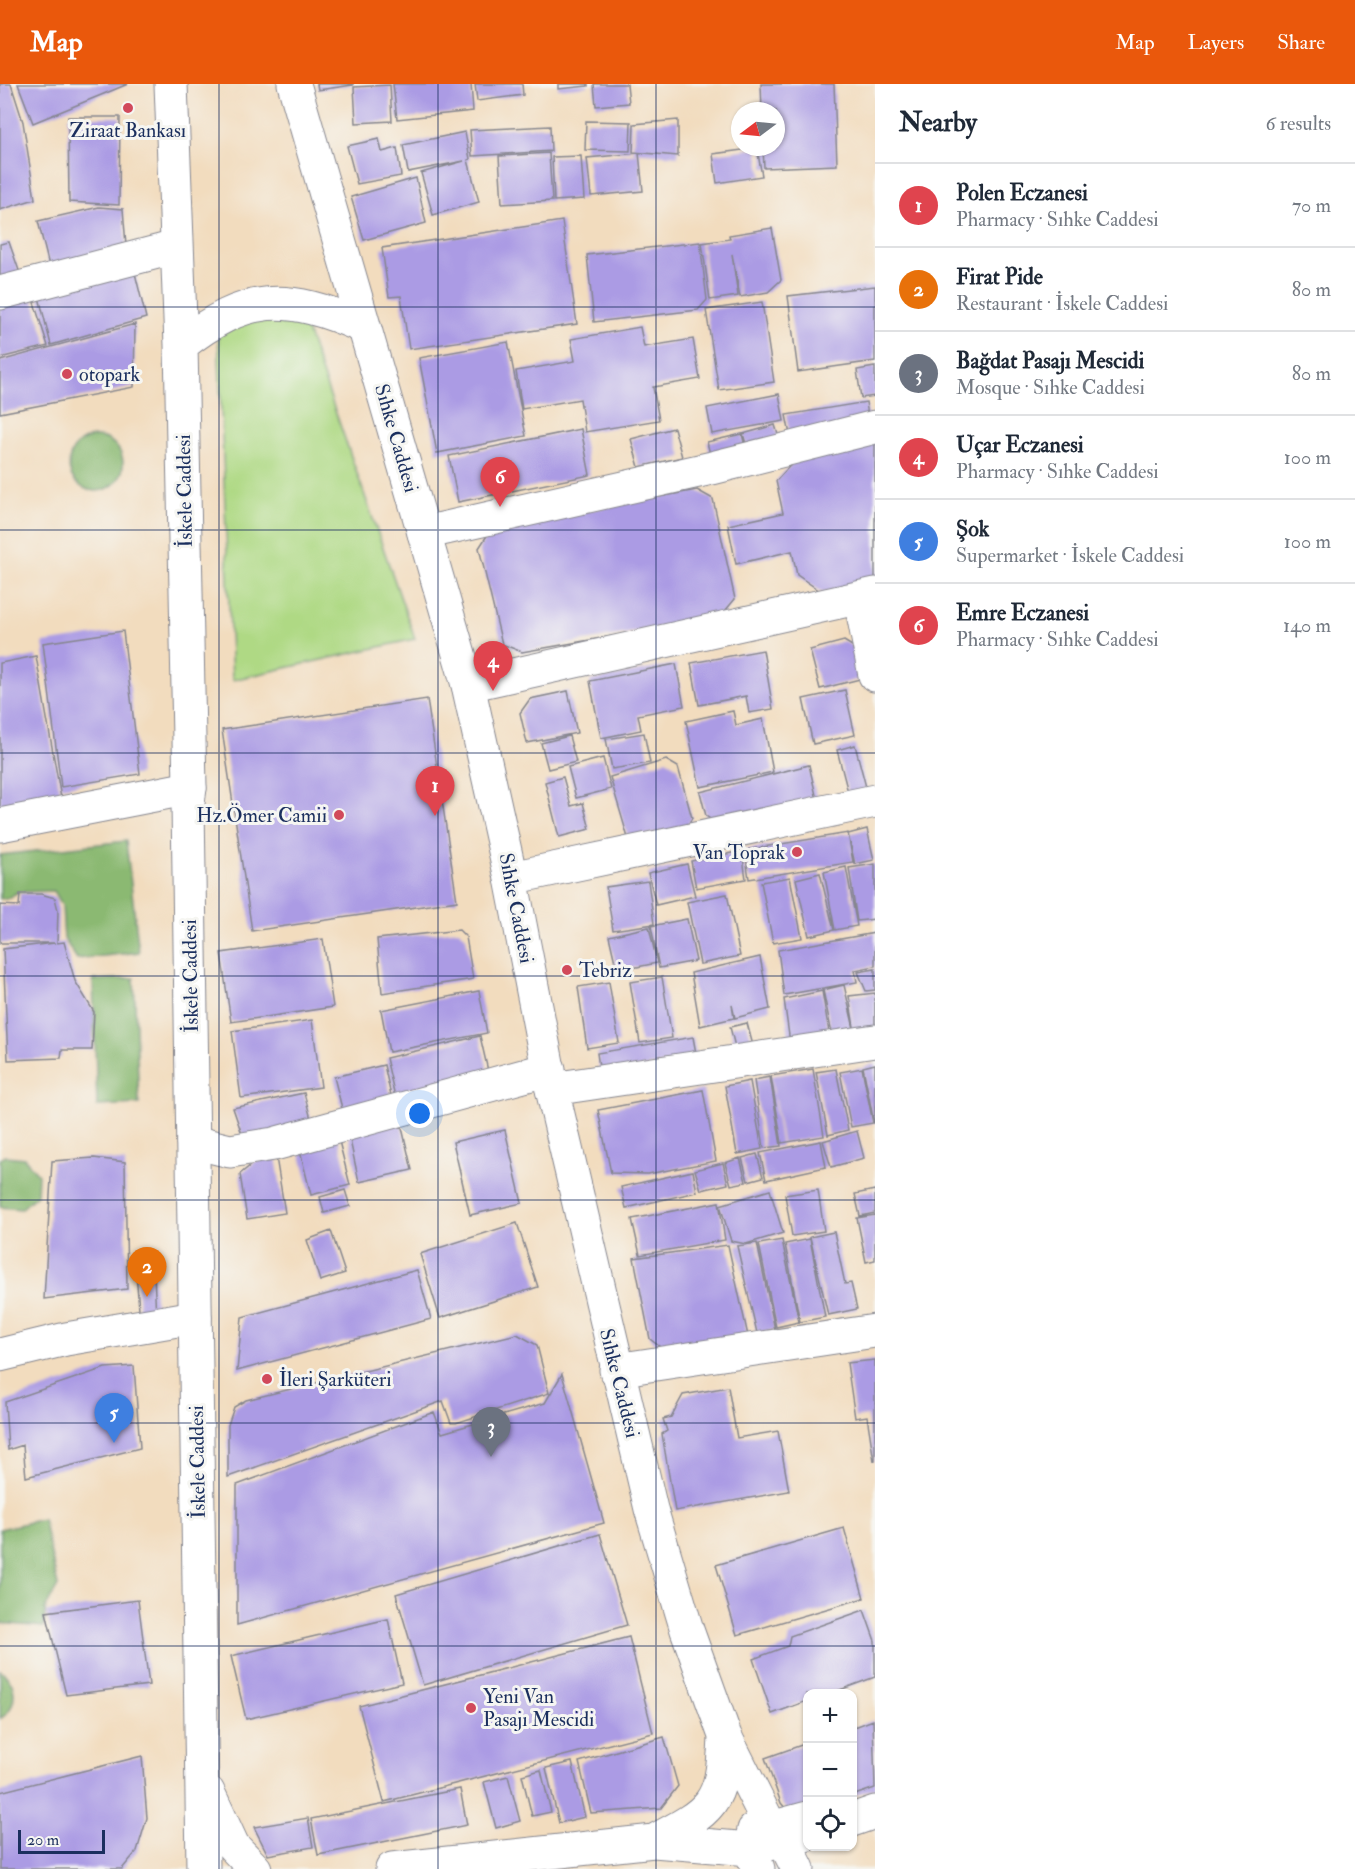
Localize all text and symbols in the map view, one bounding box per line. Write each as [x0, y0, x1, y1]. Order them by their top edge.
text: Map [30, 25, 83, 60]
text: Map [1115, 29, 1155, 56]
text: Layers [1188, 29, 1244, 56]
text: Share [1277, 29, 1325, 56]
marker: Ziraat Bankası [121, 101, 135, 115]
north arrow [731, 102, 785, 156]
text: Nearby [899, 107, 977, 139]
text: 6 results [1265, 111, 1331, 136]
place label: Ziraat Bankası [70, 118, 186, 143]
text: Polen Eczanesi [956, 179, 1088, 207]
text: 1 [915, 193, 922, 218]
text: 70 m [1292, 193, 1331, 218]
text: Pharmacy · Sıhke Caddesi [956, 207, 1159, 232]
text: Firat Pide [956, 263, 1043, 291]
text: 2 [913, 277, 924, 302]
text: 80 m [1292, 277, 1331, 302]
text: Restaurant · İskele Caddesi [956, 291, 1168, 316]
text: Bağdat Pasajı Mescidi [956, 347, 1144, 375]
text: 3 [915, 361, 922, 386]
text: 80 m [1292, 361, 1331, 386]
place label: otopark [79, 362, 140, 388]
marker: otopark [60, 367, 74, 381]
text: Mosque · Sıhke Caddesi [956, 375, 1145, 400]
street label: Sıhke Caddesi [369, 381, 424, 495]
text: Uçar Eczanesi [956, 431, 1084, 459]
street label: İskele Caddesi [171, 434, 198, 548]
text: 4 [913, 445, 924, 470]
text: 100 m [1284, 445, 1331, 470]
pin: 6 [480, 458, 520, 507]
text: Pharmacy · Sıhke Caddesi [956, 459, 1159, 484]
text: Şok [956, 515, 989, 543]
text: 5 [914, 529, 923, 554]
text: 100 m [1284, 529, 1331, 554]
text: Supermarket · İskele Caddesi [956, 543, 1184, 568]
text: Emre Eczanesi [956, 599, 1089, 627]
text: 6 [913, 613, 924, 638]
text: 140 m [1283, 613, 1331, 638]
text: Pharmacy · Sıhke Caddesi [956, 627, 1159, 652]
pin: 4 [474, 642, 512, 691]
pin: 1 [416, 766, 454, 816]
place label: Hz.Ömer Camii [196, 803, 327, 828]
marker: Hz.Ömer Camii [332, 808, 346, 822]
place label: Van Toprak [693, 840, 785, 866]
marker: Van Toprak [790, 845, 804, 859]
street label: Sıhke Caddesi [494, 851, 539, 965]
street label: İskele Caddesi [177, 919, 204, 1033]
place label: Tebriz [579, 958, 632, 983]
marker: Tebriz [560, 963, 574, 977]
your location [405, 1099, 434, 1128]
pin: 2 [128, 1248, 166, 1297]
street label: Sıhke Caddesi [594, 1326, 645, 1440]
place label: İleri Şarküteri [279, 1367, 392, 1392]
marker: İleri Şarküteri [260, 1372, 274, 1386]
pin: 5 [94, 1394, 134, 1443]
street label: İskele Caddesi [184, 1405, 211, 1519]
pin: 3 [472, 1408, 510, 1457]
place label: Yeni Van Pasajı Mescidi [483, 1684, 594, 1732]
map controls [803, 1689, 857, 1851]
button: + [803, 1689, 857, 1743]
marker: Yeni Van Pasajı Mescidi [464, 1701, 478, 1715]
button: − [803, 1743, 857, 1797]
button: locate [803, 1797, 857, 1851]
scale bar [18, 1827, 105, 1854]
text: 20 m [27, 1830, 59, 1850]

